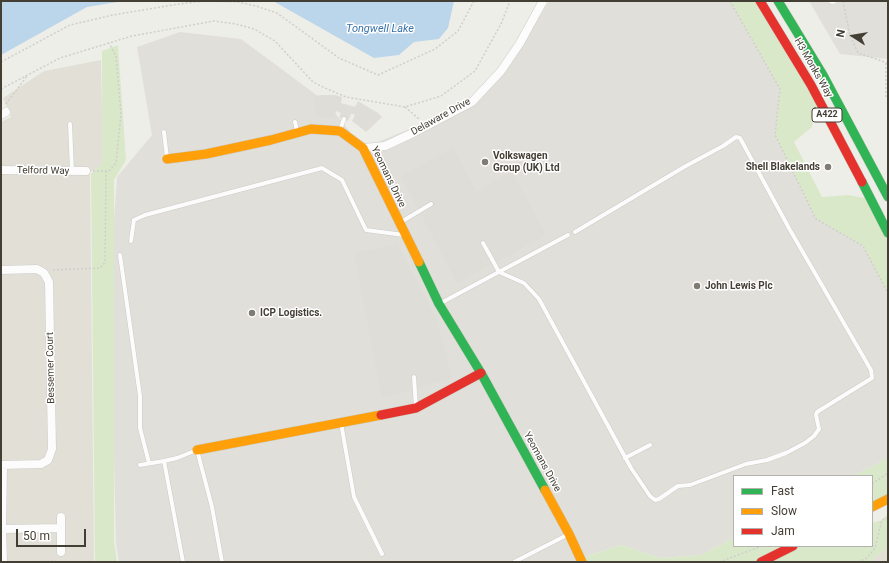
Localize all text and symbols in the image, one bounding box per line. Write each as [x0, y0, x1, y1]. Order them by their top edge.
north arrow [833, 16, 873, 56]
water label: Tongwell Lake [346, 22, 414, 36]
text: N [834, 28, 848, 39]
street label: H3 Monks Way [791, 36, 835, 100]
street label: Delaware Drive [409, 96, 473, 138]
road number: A422 [812, 108, 842, 122]
street label: Yeomans Drive [368, 144, 408, 210]
place label: Volkswagen Group (UK) Ltd [493, 150, 560, 174]
marker: Volkswagen Group (UK) Ltd [480, 157, 490, 167]
place label: Shell Blakelands [746, 161, 820, 173]
marker: Shell Blakelands [823, 162, 833, 172]
street label: Telford Way [17, 165, 69, 177]
place label: John Lewis Plc [705, 280, 773, 292]
marker: John Lewis Plc [692, 281, 702, 291]
place label: ICP Logistics. [260, 307, 322, 319]
marker: ICP Logistics. [247, 308, 257, 318]
street label: Bessemer Court [44, 332, 58, 404]
street label: Yeomans Drive [521, 430, 563, 494]
legend [733, 475, 873, 547]
text: Fast [771, 484, 794, 498]
text: Slow [771, 504, 797, 518]
scale bar [18, 521, 88, 547]
text: Jam [771, 524, 795, 538]
text: 50 m [23, 529, 50, 543]

